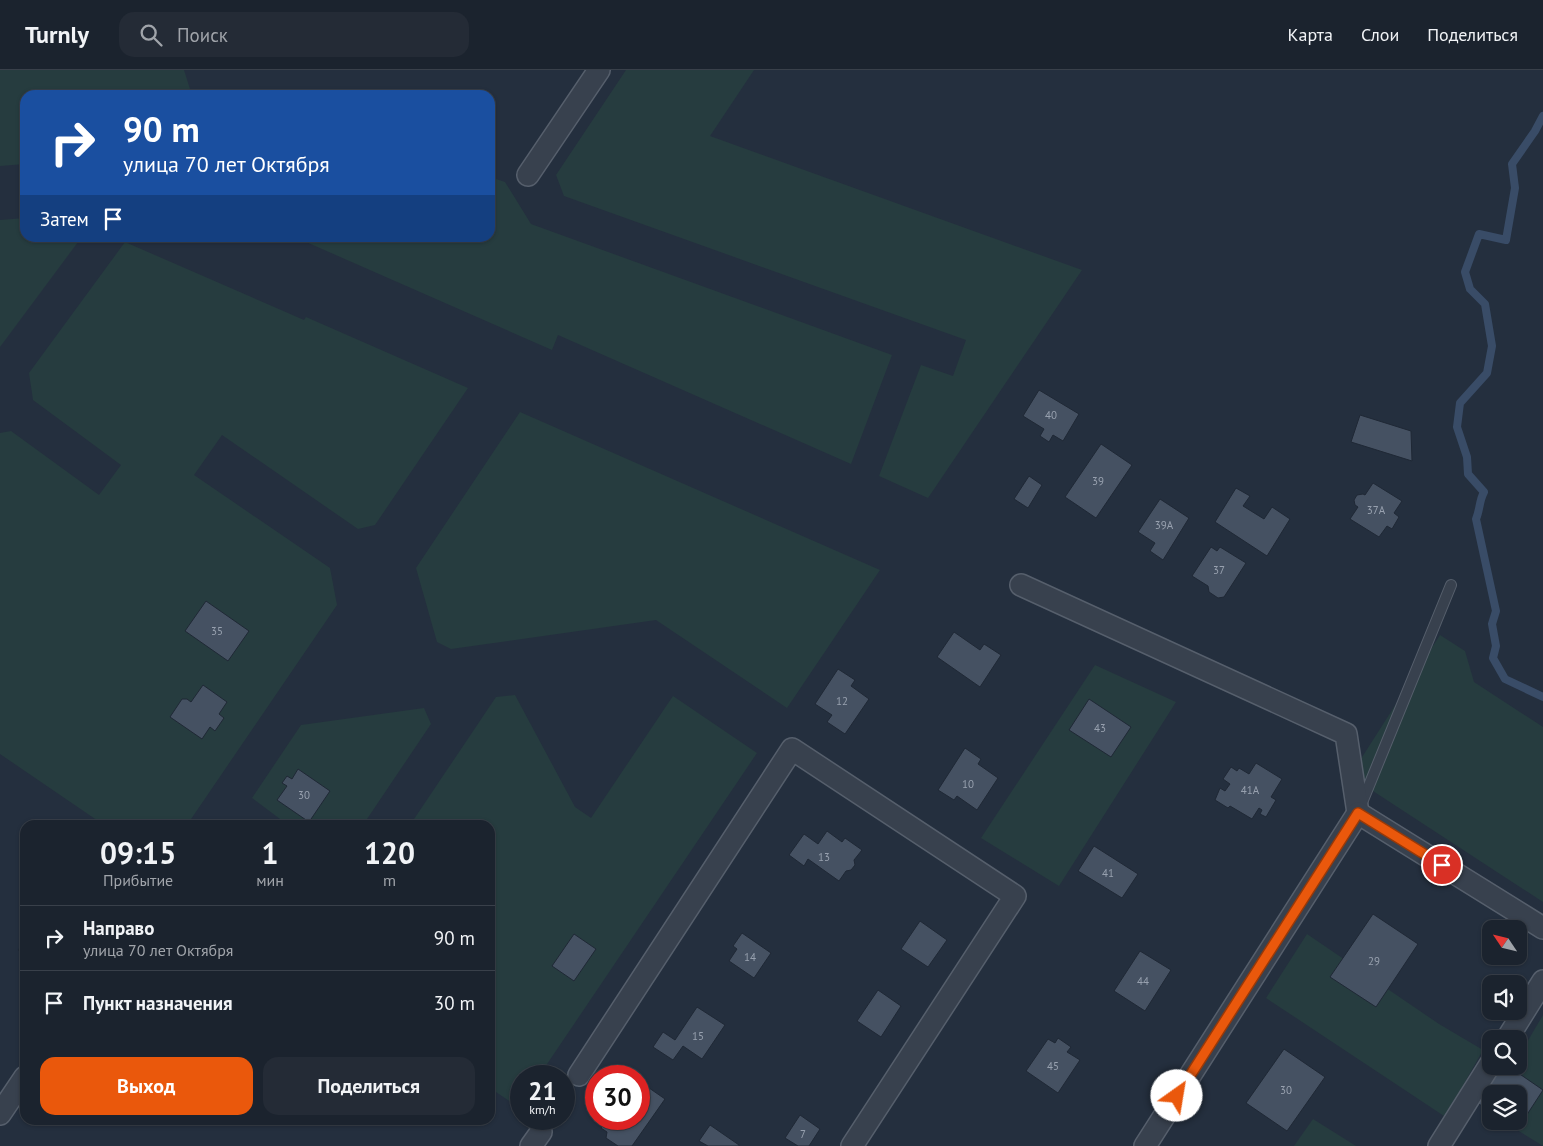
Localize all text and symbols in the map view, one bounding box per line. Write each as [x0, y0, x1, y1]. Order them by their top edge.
search box [119, 12, 469, 57]
text: Turnly [25, 19, 89, 50]
icon: search [137, 21, 165, 49]
text: Поиск [177, 23, 228, 47]
text: Карта [1288, 23, 1333, 46]
text: Слои [1361, 23, 1399, 46]
text: Поделиться [1427, 23, 1518, 46]
text: 90 m [123, 106, 200, 152]
icon: right [40, 110, 105, 175]
text: улица 70 лет Октября [123, 150, 330, 178]
icon: arrive [99, 205, 127, 233]
text: Затем [40, 207, 89, 231]
house number: 40 [1045, 408, 1057, 422]
house number: 39 [1092, 474, 1104, 488]
house number: 37А [1367, 503, 1386, 517]
house number: 39А [1155, 518, 1174, 532]
house number: 37 [1213, 563, 1225, 577]
house number: 35 [211, 624, 223, 638]
house number: 12 [836, 694, 848, 708]
house number: 43 [1094, 721, 1106, 735]
house number: 10 [962, 777, 974, 791]
house number: 41А [1241, 783, 1260, 797]
house number: 30 [298, 788, 310, 802]
text: 09:15 [100, 833, 176, 872]
text: 1 [262, 833, 279, 872]
text: 120 [364, 833, 415, 872]
pin [1421, 844, 1463, 886]
house number: 13 [818, 850, 830, 864]
icon: arrive [1428, 851, 1456, 879]
house number: 41 [1102, 866, 1114, 880]
text: Прибытие [103, 870, 173, 890]
text: мин [256, 870, 284, 890]
text: m [383, 870, 396, 890]
text: Направо [83, 916, 154, 940]
north arrow [1482, 920, 1528, 965]
map controls [1482, 920, 1527, 1130]
icon: right [40, 924, 68, 952]
text: 90 m [434, 926, 475, 950]
text: улица 70 лет Октября [83, 940, 233, 960]
house number: 14 [744, 950, 756, 964]
house number: 29 [1368, 954, 1380, 968]
house number: 44 [1137, 974, 1149, 988]
button: sound [1482, 975, 1527, 1020]
icon: arrive [40, 989, 68, 1017]
text: Пункт назначения [83, 991, 233, 1015]
text: 30 m [434, 991, 475, 1015]
house number: 15 [692, 1029, 704, 1043]
button: search [1482, 1030, 1527, 1075]
button: Выход [40, 1057, 253, 1115]
button: Поделиться [263, 1057, 475, 1115]
house number: 45 [1047, 1059, 1059, 1073]
speed limit sign: 30 [585, 1065, 650, 1130]
position arrow [1150, 1069, 1202, 1121]
text: 21 [528, 1075, 557, 1107]
house number: 30 [1280, 1083, 1292, 1097]
button: layers [1482, 1085, 1527, 1130]
text: km/h [529, 1102, 556, 1117]
house number: 7 [800, 1127, 806, 1141]

